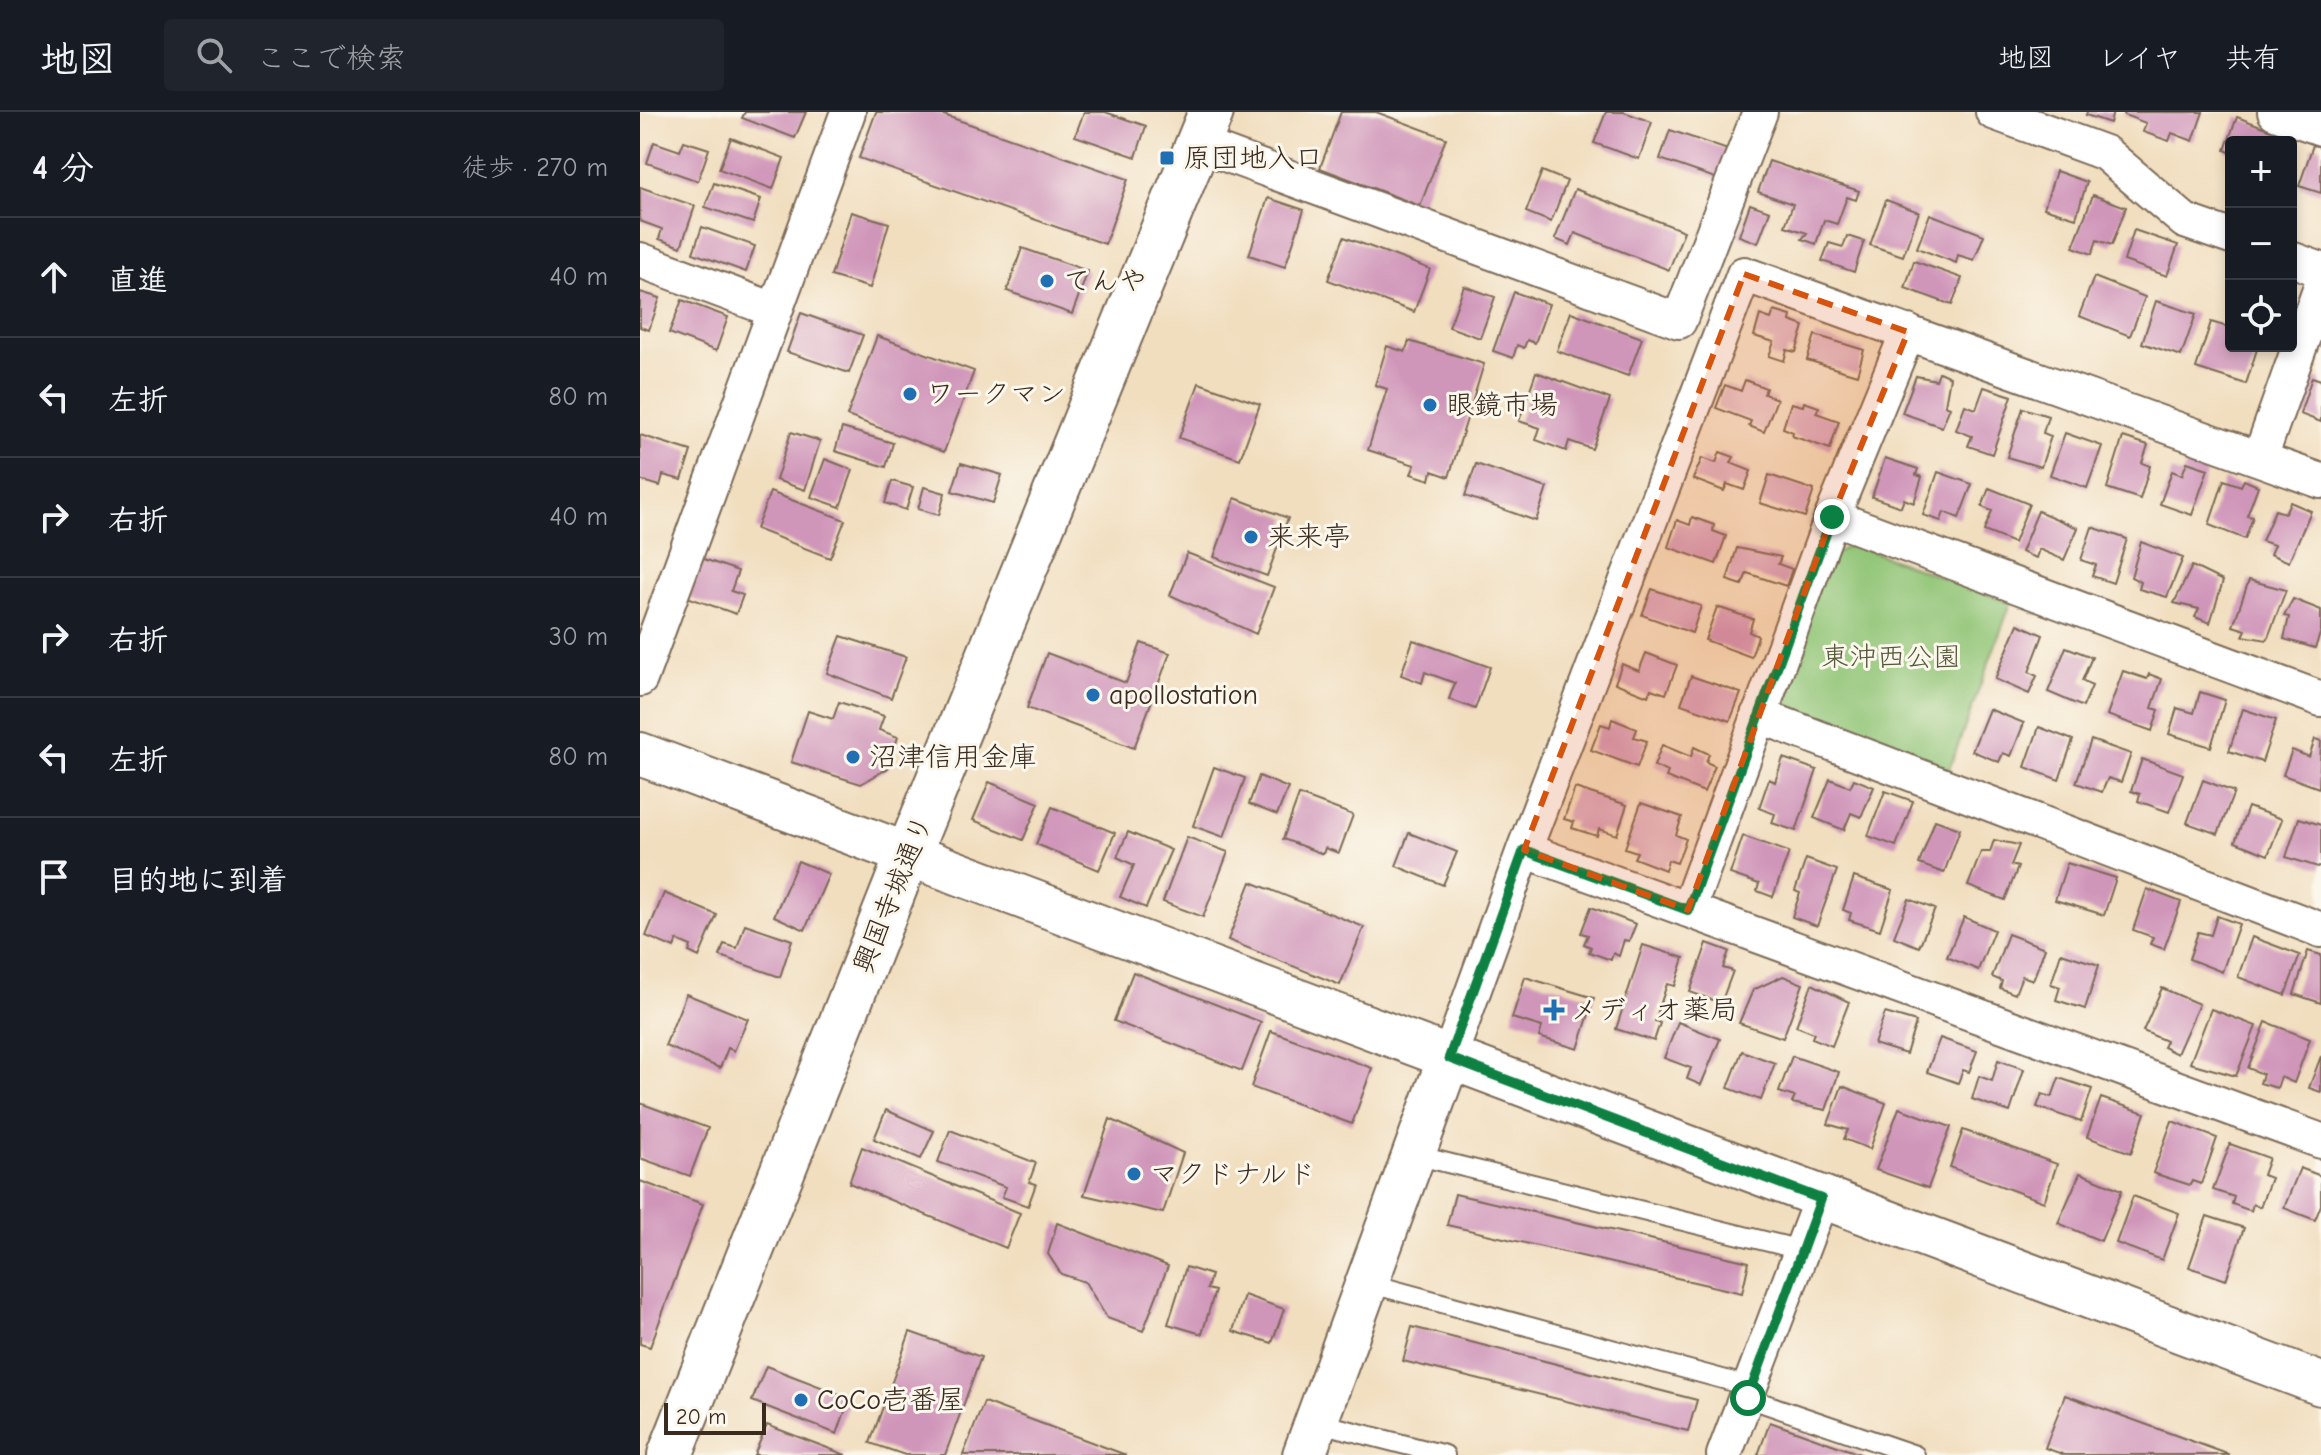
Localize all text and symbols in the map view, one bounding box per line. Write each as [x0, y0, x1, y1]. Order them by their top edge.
search box [164, 19, 724, 91]
icon: search [192, 33, 236, 77]
text: 地図 [40, 38, 116, 82]
text: ここで検索 [256, 41, 406, 76]
text: 地図 [1998, 42, 2054, 74]
text: レイヤ [2098, 42, 2181, 74]
text: 共有 [2225, 42, 2281, 74]
map controls [2225, 136, 2297, 352]
button: + [2225, 136, 2297, 208]
place label: 原団地入口 [1183, 142, 1323, 174]
text: 4 分 [32, 148, 94, 188]
marker: 原団地入口 [1158, 149, 1176, 167]
text: 徒歩 · 270 m [462, 153, 608, 183]
button: − [2225, 208, 2297, 280]
icon: ahead [32, 255, 76, 299]
text: 40 m [549, 262, 608, 292]
text: 直進 [108, 263, 168, 298]
place label: てんや [1063, 265, 1147, 297]
marker: てんや [1038, 272, 1056, 290]
button: locate [2225, 280, 2297, 352]
icon: left [32, 375, 76, 419]
place label: ワークマン [926, 378, 1066, 410]
text: 80 m [549, 382, 608, 412]
text: 左折 [108, 383, 168, 418]
marker: ワークマン [901, 385, 919, 403]
place label: 眼鏡市場 [1446, 389, 1558, 421]
marker: 眼鏡市場 [1421, 396, 1439, 414]
icon: right [32, 495, 76, 539]
route end [1814, 499, 1850, 535]
text: 40 m [549, 502, 608, 532]
text: 右折 [108, 503, 168, 538]
place label: 来来亭 [1267, 521, 1351, 553]
marker: 来来亭 [1242, 528, 1260, 546]
icon: right [32, 615, 76, 659]
text: 30 m [549, 622, 608, 652]
text: 右折 [108, 623, 168, 658]
park label: 東沖西公園 [1821, 641, 1961, 673]
place label: apollostation [1109, 679, 1258, 711]
marker: apollostation [1084, 686, 1102, 704]
icon: left [32, 735, 76, 779]
place label: 沼津信用金庫 [869, 741, 1037, 773]
text: 80 m [549, 742, 608, 772]
text: 左折 [108, 743, 168, 778]
marker: 沼津信用金庫 [844, 748, 862, 766]
street label: 興国寺城通り [847, 810, 939, 978]
icon: arrive [32, 855, 76, 899]
text: 目的地に到着 [108, 863, 288, 898]
place label: メディオ薬局 [1570, 994, 1738, 1026]
marker: メディオ薬局 [1545, 1001, 1563, 1019]
place label: マクドナルド [1150, 1158, 1316, 1190]
marker: マクドナルド [1125, 1165, 1143, 1183]
route start [1730, 1380, 1766, 1416]
place label: CoCo壱番屋 [817, 1384, 965, 1416]
marker: CoCo壱番屋 [792, 1391, 810, 1409]
scale bar [664, 1399, 766, 1435]
text: 20 m [676, 1404, 726, 1430]

